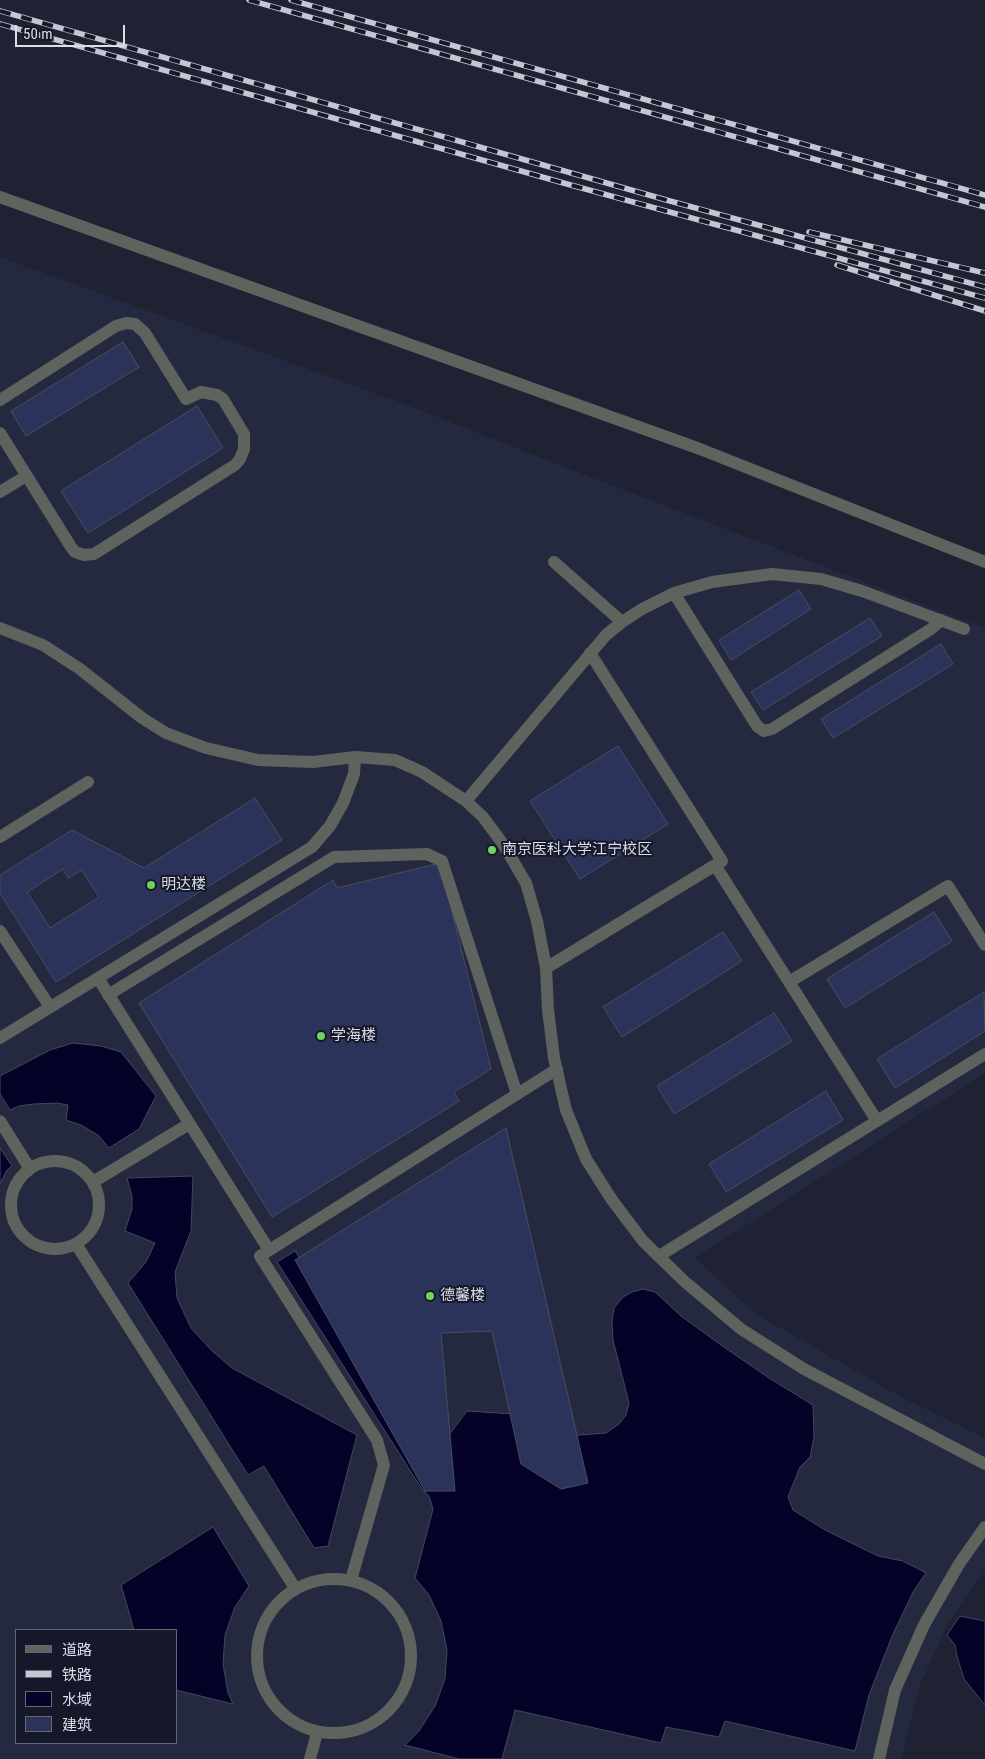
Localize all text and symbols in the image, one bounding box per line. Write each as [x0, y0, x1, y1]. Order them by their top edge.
scale bar [18, 15, 128, 47]
text: 50 m [23, 25, 53, 43]
place label: 南京医科大学江宁校区 [502, 841, 652, 859]
marker: 南京医科大学江宁校区 [486, 844, 498, 856]
place label: 明达楼 [161, 876, 206, 894]
marker: 明达楼 [145, 879, 157, 891]
place label: 学海楼 [331, 1027, 376, 1045]
marker: 学海楼 [315, 1030, 327, 1042]
place label: 德馨楼 [440, 1287, 485, 1305]
marker: 德馨楼 [424, 1290, 436, 1302]
legend [15, 1629, 178, 1744]
text: 道路 [62, 1641, 92, 1659]
text: 铁路 [62, 1666, 92, 1684]
text: 水域 [62, 1691, 92, 1709]
text: 建筑 [62, 1716, 92, 1734]

